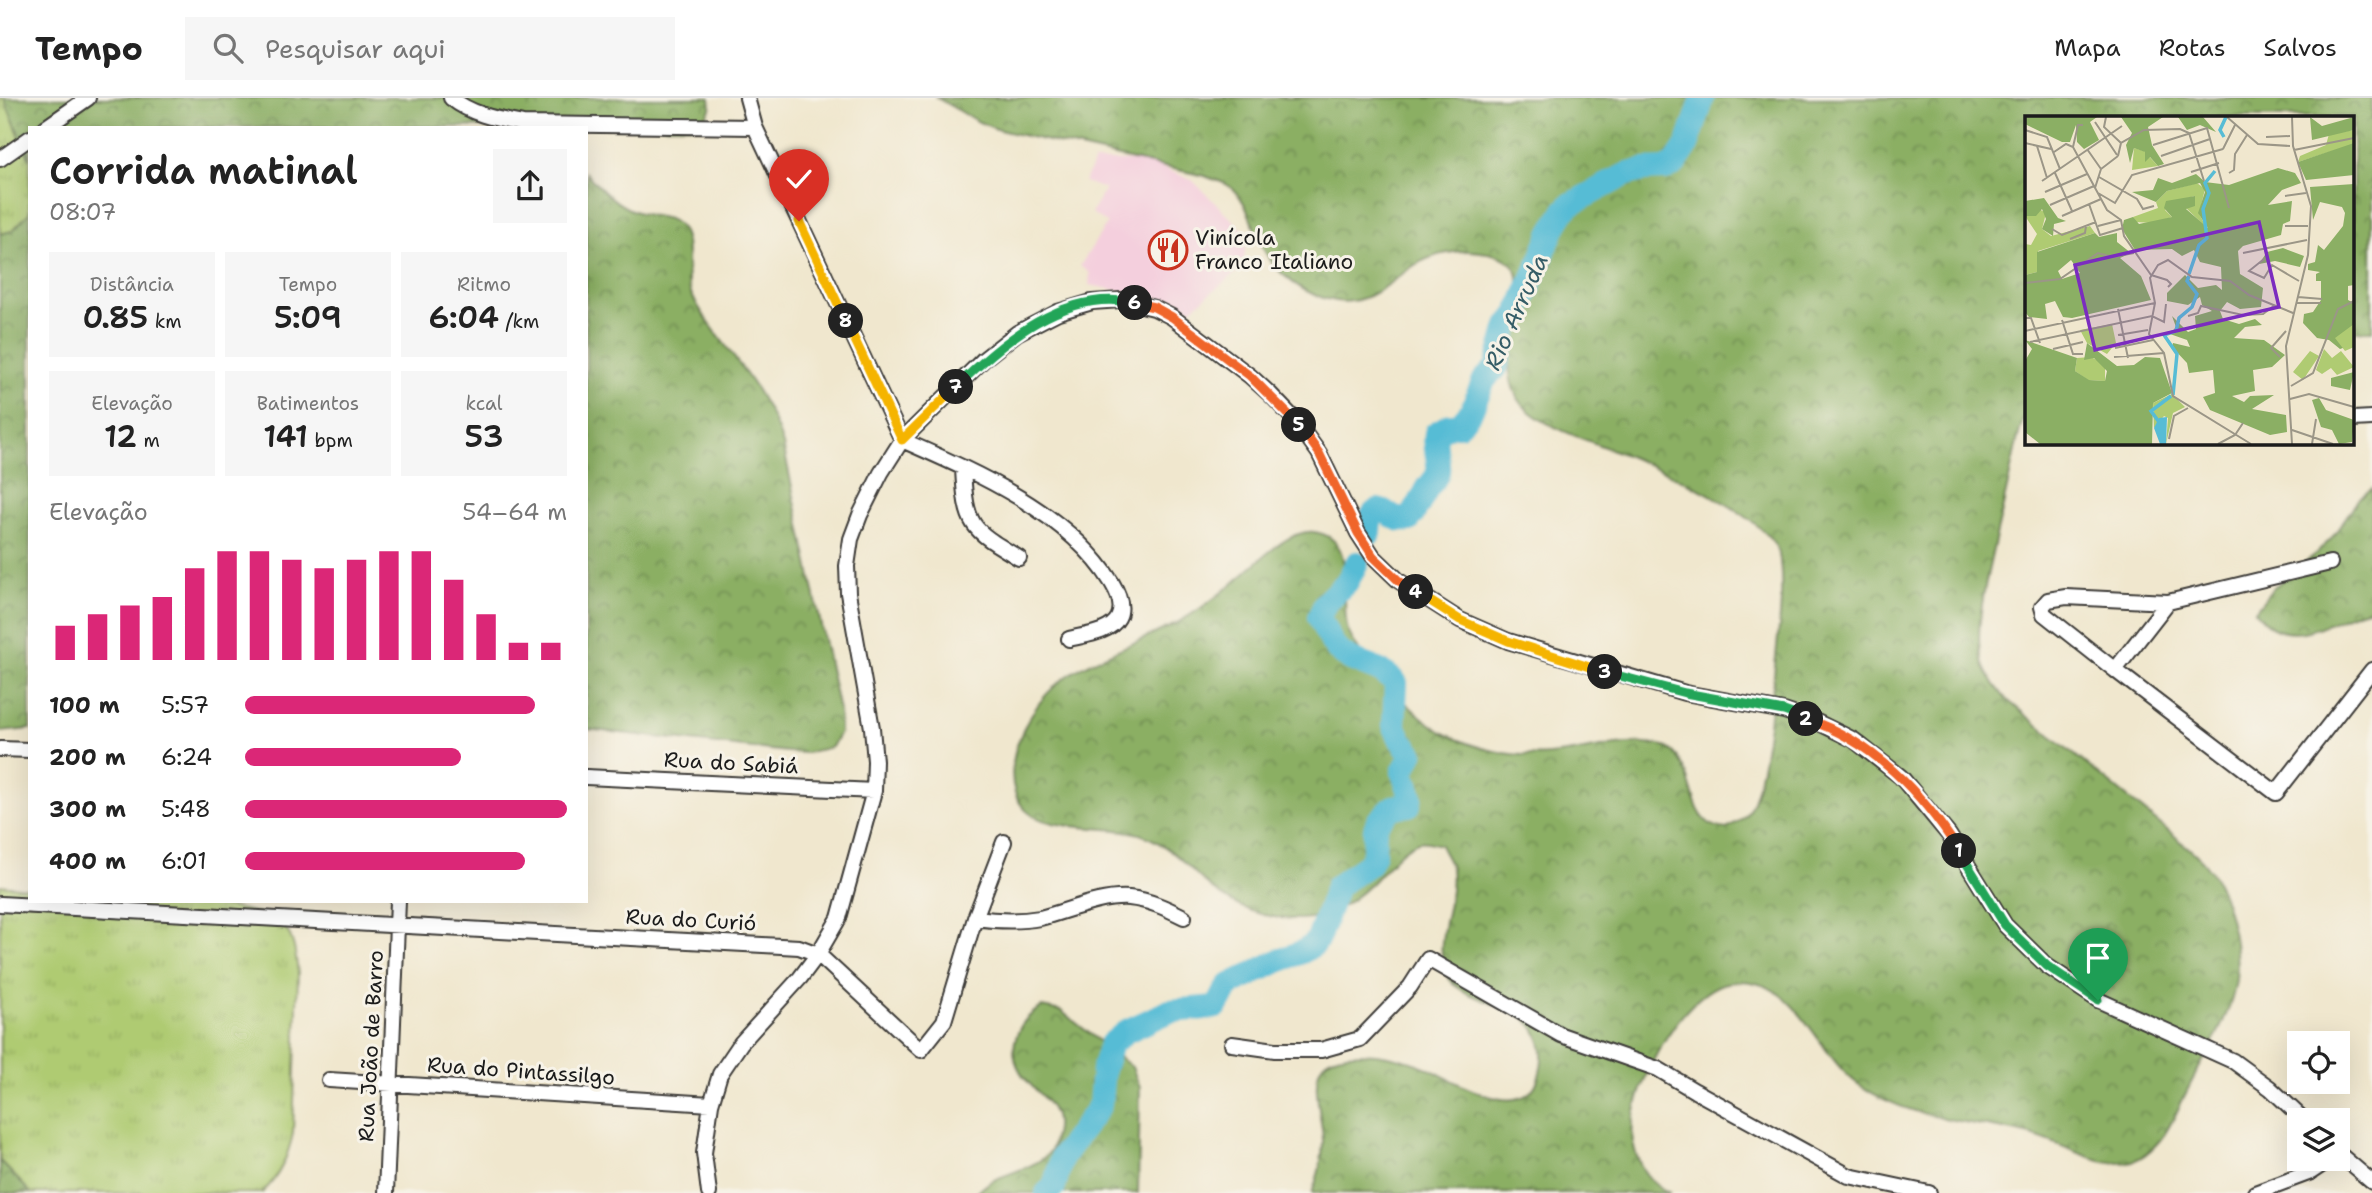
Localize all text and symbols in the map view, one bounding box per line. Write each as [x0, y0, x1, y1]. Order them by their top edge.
search box [185, 17, 675, 80]
text: Tempo [35, 26, 143, 71]
icon: search [209, 29, 247, 67]
text: Pesquisar aqui [265, 31, 446, 66]
text: Mapa [2054, 32, 2121, 64]
text: Rotas [2159, 32, 2226, 64]
text: Salvos [2264, 32, 2337, 64]
inset map [2025, 116, 2354, 444]
text: Corrida matinal [49, 145, 358, 196]
button: share [493, 149, 567, 223]
pin [769, 149, 829, 221]
icon: check [780, 160, 818, 198]
text: 08:07 [49, 197, 116, 227]
place label: Vinícola Franco Italiano [1195, 224, 1353, 276]
restaurant icon: Vinícola Franco Italiano [1147, 229, 1189, 271]
water label: Rio Arruda [1477, 249, 1555, 375]
text: Distância [90, 272, 174, 297]
text: Tempo [279, 272, 337, 297]
text: Ritmo [457, 272, 511, 297]
pin: 6 [1118, 286, 1152, 320]
text: 6 [1128, 290, 1141, 315]
text: 0.85 [82, 297, 148, 338]
text: 5:09 [274, 297, 342, 338]
text: 6:04 [429, 297, 499, 338]
pin: 8 [828, 304, 864, 339]
text: 8 [839, 308, 852, 333]
text: km [148, 309, 182, 334]
text: /km [499, 309, 539, 334]
pin: 7 [939, 370, 974, 404]
text: 7 [949, 374, 962, 399]
text: Elevação [91, 391, 173, 416]
text: Batimentos [257, 391, 359, 416]
text: kcal [466, 391, 502, 416]
pin: 5 [1282, 408, 1316, 442]
text: 5 [1293, 412, 1304, 437]
text: 12 [104, 416, 137, 457]
text: 141 [263, 416, 308, 457]
text: 53 [465, 416, 503, 457]
text: m [137, 428, 160, 453]
text: bpm [308, 428, 353, 453]
text: Elevação [49, 497, 148, 527]
text: 54–64 m [462, 497, 567, 527]
pin: 4 [1398, 574, 1434, 610]
text: 4 [1409, 579, 1422, 604]
pin: 3 [1588, 654, 1622, 690]
text: 3 [1598, 659, 1611, 684]
text: 100 m [49, 690, 120, 720]
text: 5:57 [161, 690, 209, 720]
pin: 2 [1788, 702, 1824, 736]
text: 2 [1799, 706, 1812, 731]
text: 200 m [49, 742, 126, 772]
text: 6:24 [161, 742, 212, 772]
street label: Rua do Sabiá [663, 746, 799, 780]
text: 300 m [49, 794, 126, 824]
text: 5:48 [161, 794, 211, 824]
pin: 1 [1941, 834, 1976, 868]
text: 1 [1954, 838, 1963, 863]
text: 400 m [49, 846, 126, 876]
text: 6:01 [161, 846, 207, 876]
street label: Rua do Curió [625, 903, 757, 937]
pin [2068, 928, 2128, 1000]
icon: arrive [2079, 939, 2117, 977]
street label: Rua João de Barro [352, 949, 390, 1143]
map controls [2287, 1031, 2350, 1171]
button: locate [2287, 1031, 2350, 1094]
street label: Rua do Pintassilgo [426, 1050, 616, 1092]
button: layers [2287, 1108, 2350, 1171]

